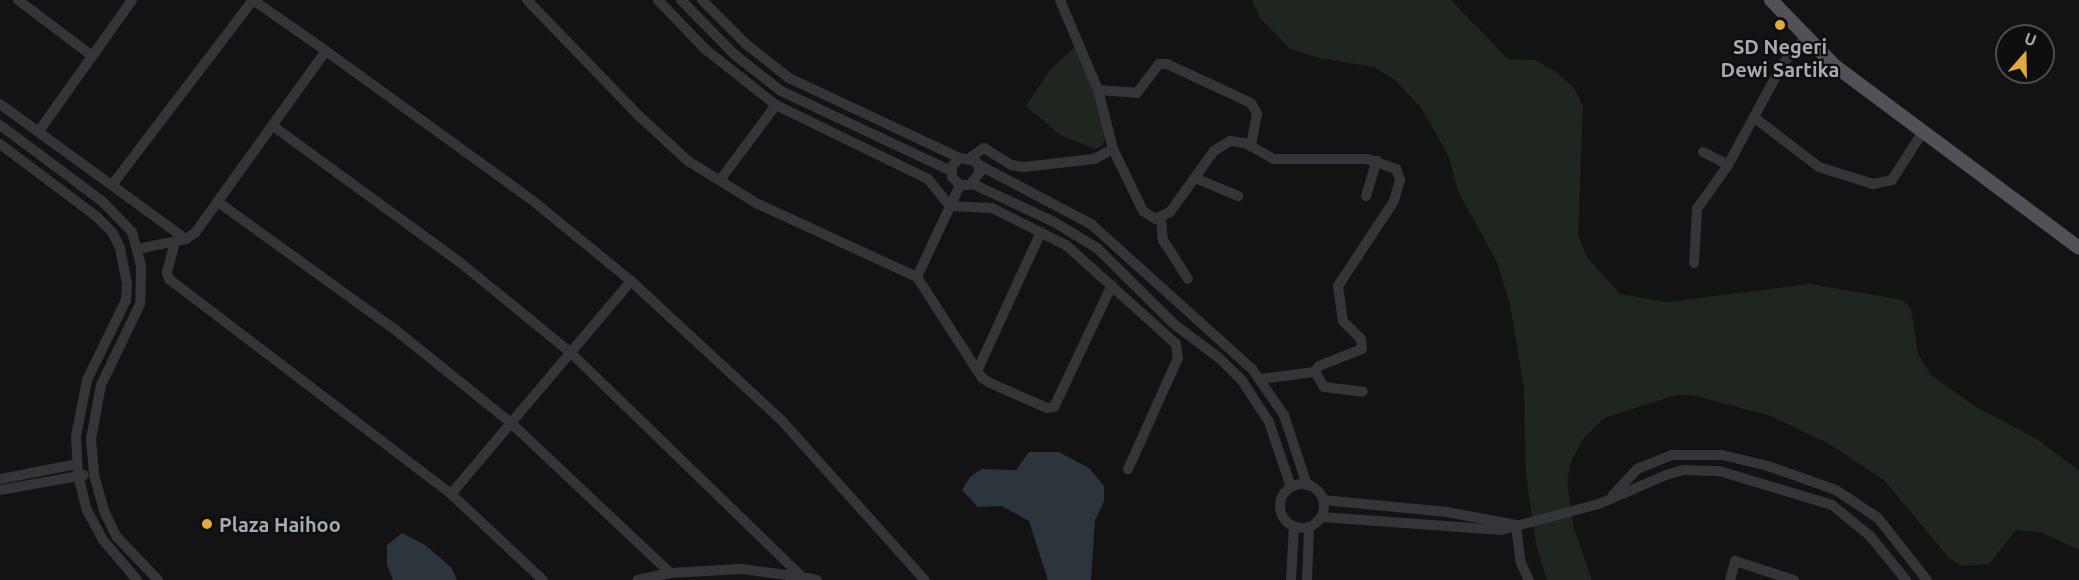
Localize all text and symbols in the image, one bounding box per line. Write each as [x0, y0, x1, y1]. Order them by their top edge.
marker: SD Negeri Dewi Sartika [1773, 18, 1787, 32]
north arrow [1995, 24, 2055, 84]
text: U [2022, 29, 2039, 49]
place label: SD Negeri Dewi Sartika [1721, 35, 1839, 82]
place label: Plaza Haihoo [219, 512, 341, 536]
marker: Plaza Haihoo [200, 517, 214, 531]

